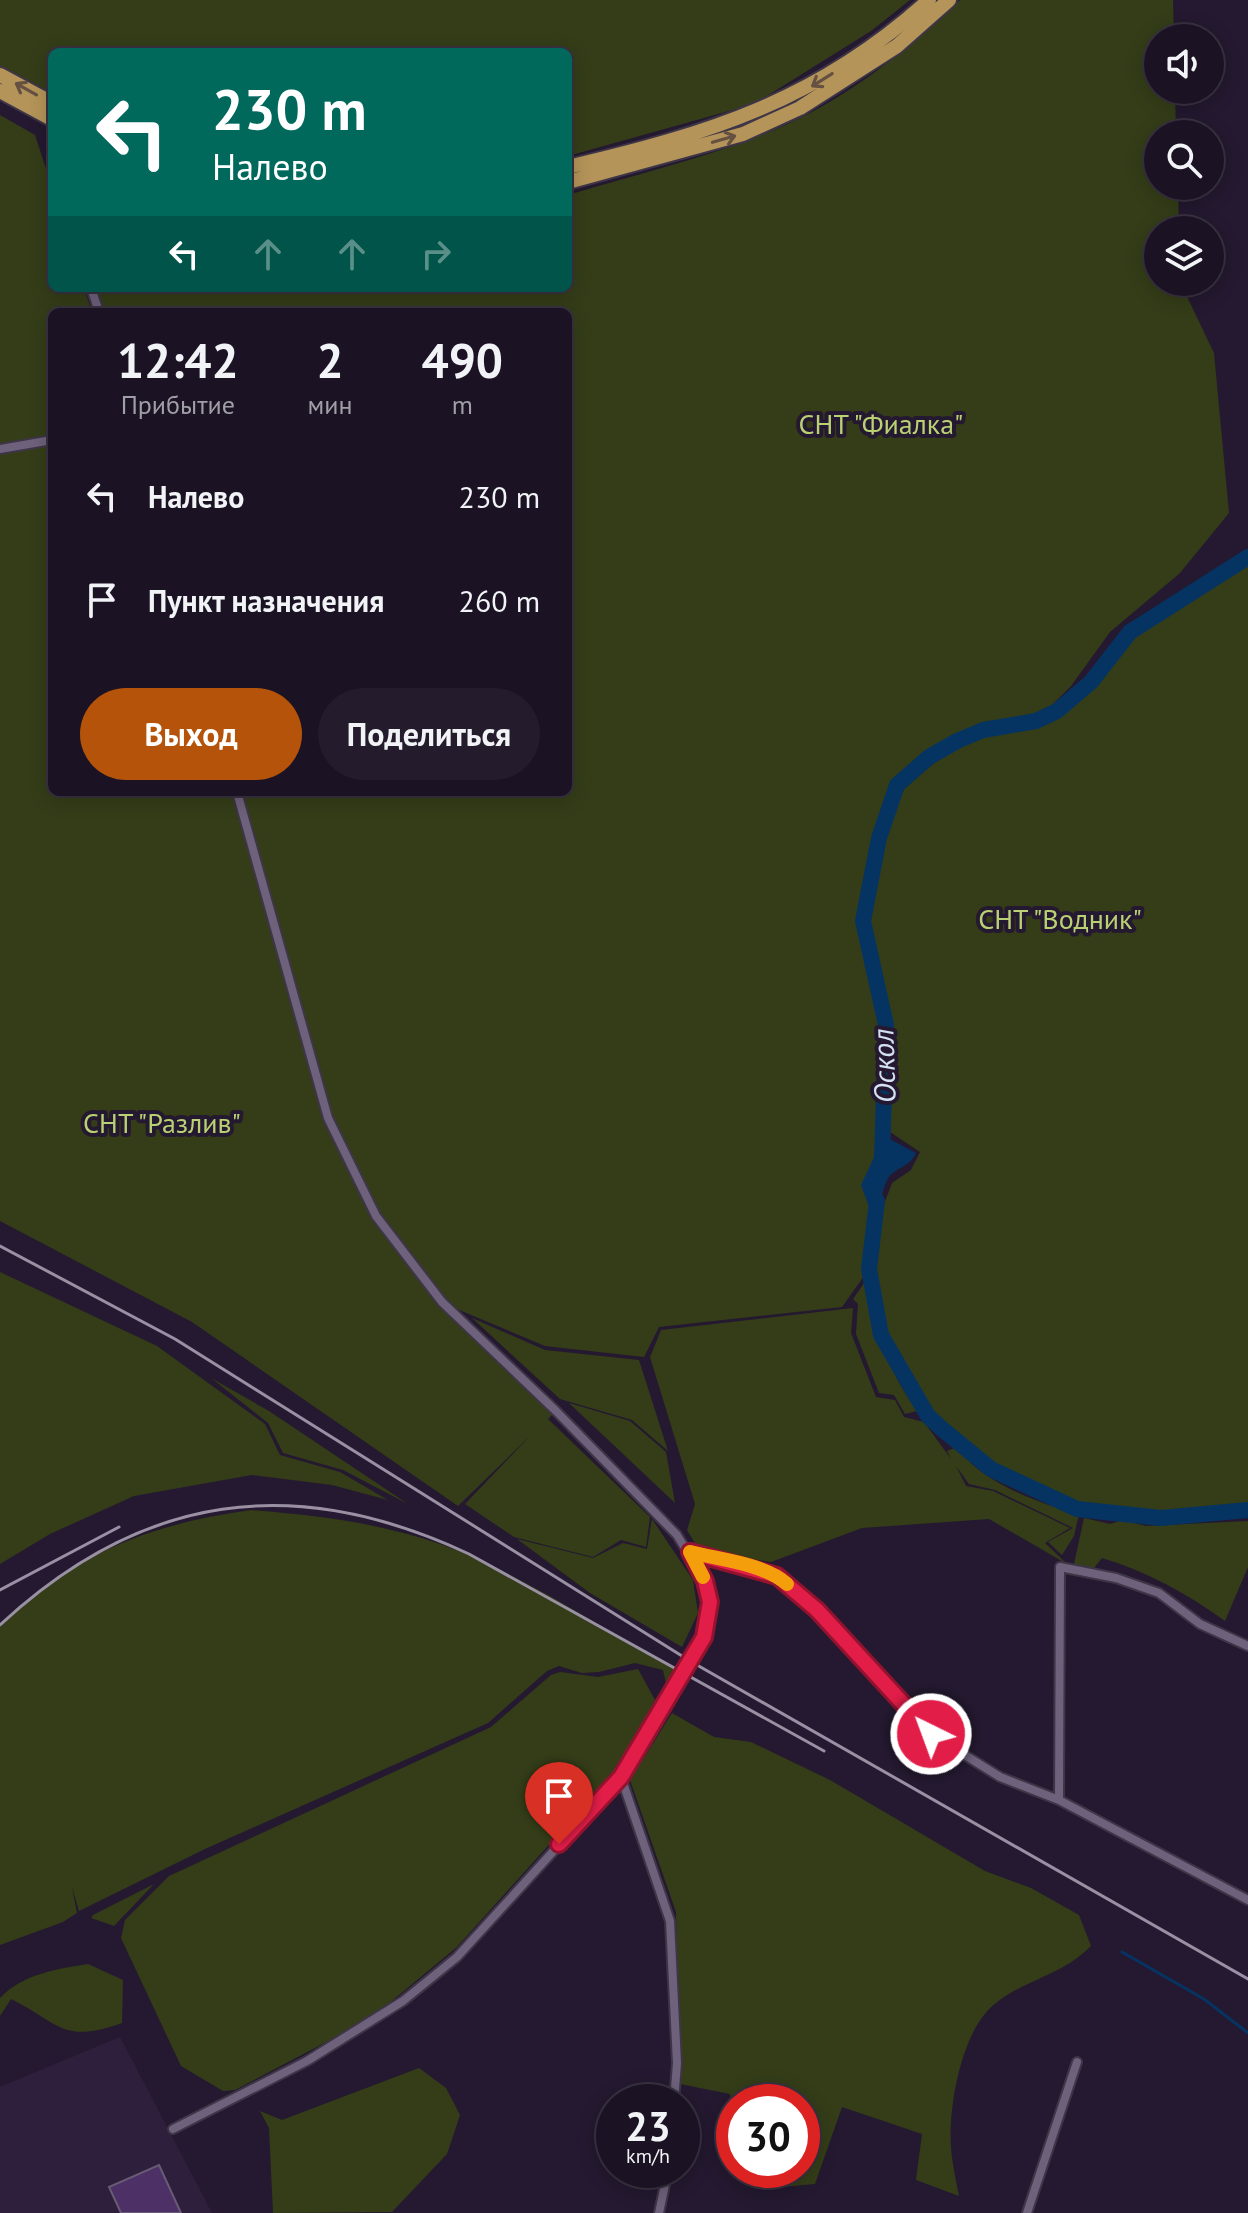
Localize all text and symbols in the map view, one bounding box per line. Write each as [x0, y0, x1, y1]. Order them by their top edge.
map controls [1144, 24, 1224, 296]
button: sound [1144, 24, 1224, 104]
one-way arrow [811, 72, 834, 88]
text: 230 m [212, 73, 367, 145]
icon: left [80, 80, 184, 184]
one-way arrow [15, 81, 38, 97]
button: search [1144, 120, 1224, 200]
one-way arrow [711, 131, 737, 146]
text: Налево [212, 143, 328, 190]
button: layers [1144, 216, 1224, 296]
icon: left [162, 232, 206, 276]
icon: ahead [246, 232, 290, 276]
icon: ahead [330, 232, 374, 276]
icon: right [414, 232, 458, 276]
text: 12:42 [117, 329, 239, 391]
text: 2 [316, 329, 344, 391]
text: 490 [421, 329, 503, 391]
text: Прибытие [121, 388, 235, 421]
text: мин [308, 388, 353, 421]
text: m [452, 388, 473, 421]
park label: СНТ "Фиалка" [799, 405, 963, 442]
icon: left [80, 474, 124, 518]
text: Налево [148, 477, 244, 516]
text: 230 m [459, 477, 540, 516]
icon: arrive [80, 578, 124, 622]
text: Пункт назначения [148, 581, 384, 620]
text: 260 m [459, 581, 540, 620]
button: Выход [80, 688, 302, 780]
button: Поделиться [318, 688, 540, 780]
park label: СНТ "Водник" [978, 900, 1142, 937]
water label: Оскол [862, 1028, 904, 1104]
park label: СНТ "Разлив" [83, 1104, 241, 1141]
position arrow [889, 1692, 973, 1776]
pin [525, 1762, 593, 1844]
icon: arrive [537, 1774, 581, 1818]
speed limit sign: 30 [716, 2084, 820, 2188]
text: 23 [625, 2100, 671, 2152]
text: km/h [626, 2143, 670, 2169]

